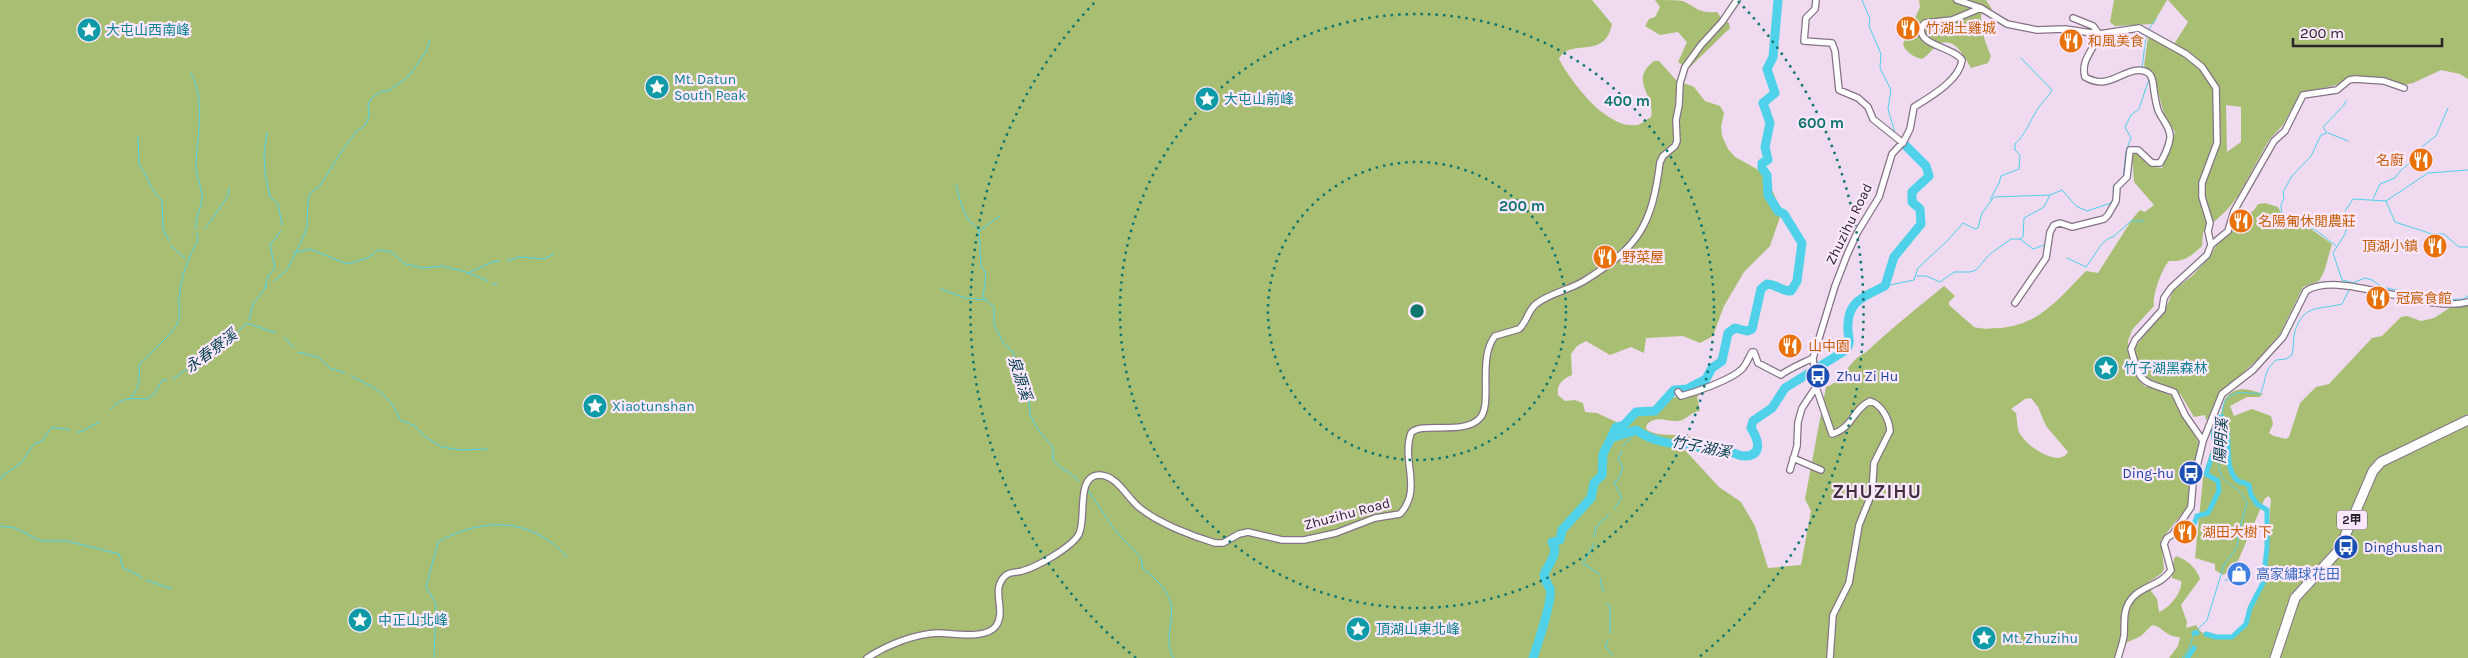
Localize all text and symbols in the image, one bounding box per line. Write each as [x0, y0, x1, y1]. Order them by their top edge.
restaurant icon: 竹湖土雞城 [1895, 15, 1921, 41]
scale bar [2293, 15, 2442, 47]
place icon: 大屯山西南峰 [76, 17, 102, 43]
place label: 竹湖土雞城 [1926, 20, 1996, 37]
place label: 大屯山西南峰 [106, 22, 190, 39]
text: 200 m [2300, 24, 2344, 42]
restaurant icon: 和風美食 [2058, 28, 2084, 54]
place label: 和風美食 [2088, 33, 2144, 50]
place label: Mt. Datun South Peak [674, 71, 746, 104]
place icon: Mt. Datun South Peak [644, 74, 670, 100]
place icon: 大屯山前峰 [1194, 86, 1220, 112]
place label: 大屯山前峰 [1224, 91, 1294, 108]
text: 400 m [1604, 92, 1650, 110]
text: 600 m [1798, 114, 1844, 132]
restaurant icon: 名廚 [2408, 147, 2434, 173]
place label: 名廚 [2376, 152, 2404, 169]
street label: Zhuzihu Road [1822, 180, 1876, 268]
text: 200 m [1499, 197, 1545, 215]
restaurant icon: 名陽匍休閒農莊 [2228, 208, 2254, 234]
place label: 名陽匍休閒農莊 [2258, 213, 2356, 230]
restaurant icon: 頂湖小鎮 [2422, 233, 2448, 259]
place label: 頂湖小鎮 [2362, 238, 2418, 255]
restaurant icon: 野菜屋 [1592, 244, 1618, 270]
place label: 野菜屋 [1622, 249, 1664, 266]
restaurant icon: 冠宸食館 [2365, 285, 2391, 311]
place label: 冠宸食館 [2396, 290, 2452, 307]
centre of rings [1408, 302, 1426, 320]
water label: 永春寮溪 [182, 325, 242, 376]
restaurant icon: 山中園 [1777, 333, 1803, 359]
place label: 山中園 [1808, 338, 1850, 355]
water label: 泉源溪 [1004, 354, 1036, 404]
place icon: 竹子湖黑森林 [2093, 355, 2119, 381]
place label: 竹子湖黑森林 [2124, 360, 2208, 377]
bus stop icon: Zhu Zi Hu [1805, 363, 1831, 389]
place label: Zhu Zi Hu [1836, 368, 1898, 385]
place icon: Xiaotunshan [582, 393, 608, 419]
place label: Xiaotunshan [612, 398, 695, 415]
water label: 陽明溪 [2211, 416, 2231, 464]
water label: 竹子湖溪 [1670, 432, 1734, 462]
bus stop icon: Ding-hu [2178, 460, 2204, 486]
place label: Ding-hu [2122, 465, 2174, 482]
district label: ZHUZIHU [1832, 481, 1922, 503]
street label: Zhuzihu Road [1302, 494, 1392, 534]
road number: 2甲 [2337, 510, 2367, 530]
restaurant icon: 湖田大樹下 [2172, 519, 2198, 545]
place label: 湖田大樹下 [2202, 524, 2272, 541]
bus stop icon: Dinghushan [2333, 534, 2359, 560]
place label: Dinghushan [2364, 539, 2443, 556]
shop icon: 高家繡球花田 [2226, 561, 2252, 587]
place label: 高家繡球花田 [2256, 566, 2340, 583]
place icon: 中正山北峰 [347, 607, 373, 633]
place label: 中正山北峰 [378, 612, 448, 629]
place icon: 頂湖山東北峰 [1345, 616, 1371, 642]
place label: 頂湖山東北峰 [1376, 621, 1460, 638]
place icon: Mt. Zhuzihu [1971, 625, 1997, 651]
place label: Mt. Zhuzihu [2002, 630, 2078, 647]

